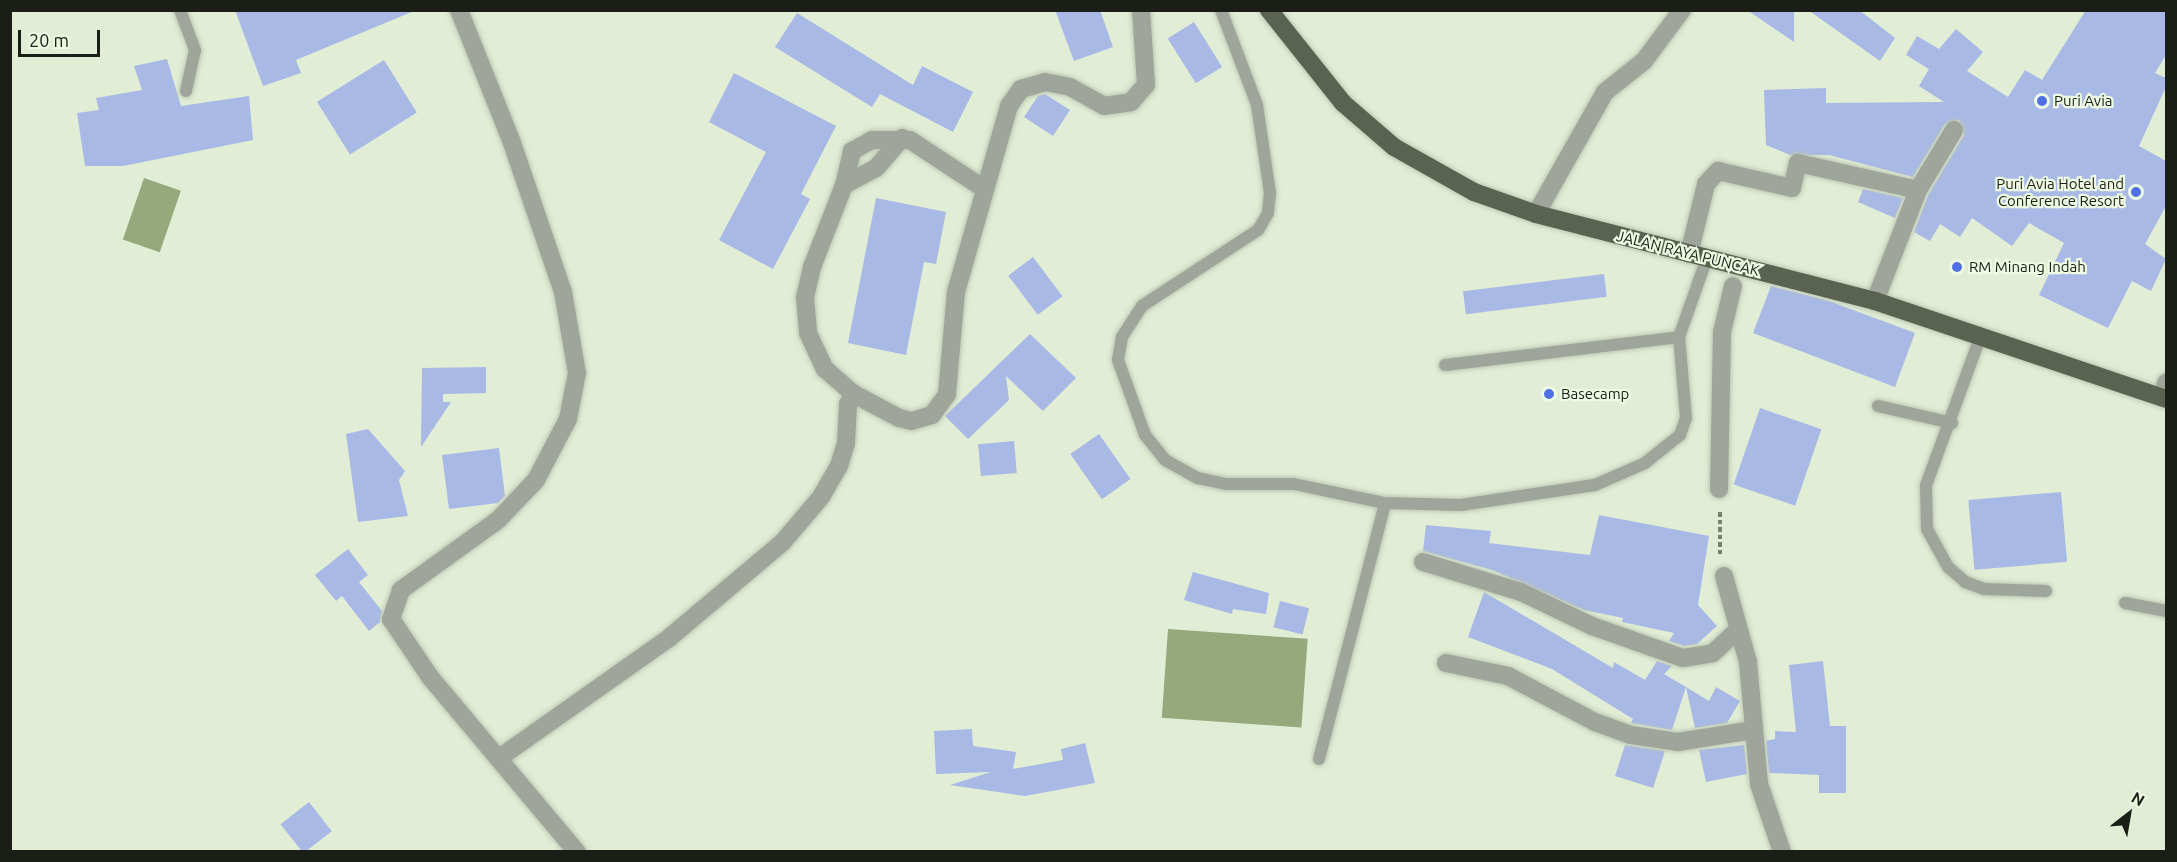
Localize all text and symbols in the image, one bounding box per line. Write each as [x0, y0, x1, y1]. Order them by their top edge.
scale bar [21, 18, 104, 56]
text: 20 m [29, 30, 69, 50]
place label: Puri Avia [2054, 92, 2113, 110]
marker: Puri Avia [2035, 94, 2049, 108]
place label: Puri Avia Hotel and Conference Resort [1996, 174, 2124, 209]
marker: Puri Avia Hotel and Conference Resort [2129, 185, 2143, 199]
street label: JALAN RAYA PUNCAK [1615, 227, 1761, 279]
place label: RM Minang Indah [1969, 258, 2086, 276]
marker: RM Minang Indah [1950, 260, 1964, 274]
place label: Basecamp [1561, 385, 1629, 403]
marker: Basecamp [1542, 387, 1556, 401]
north arrow [2099, 784, 2159, 844]
text: N [2129, 788, 2148, 809]

